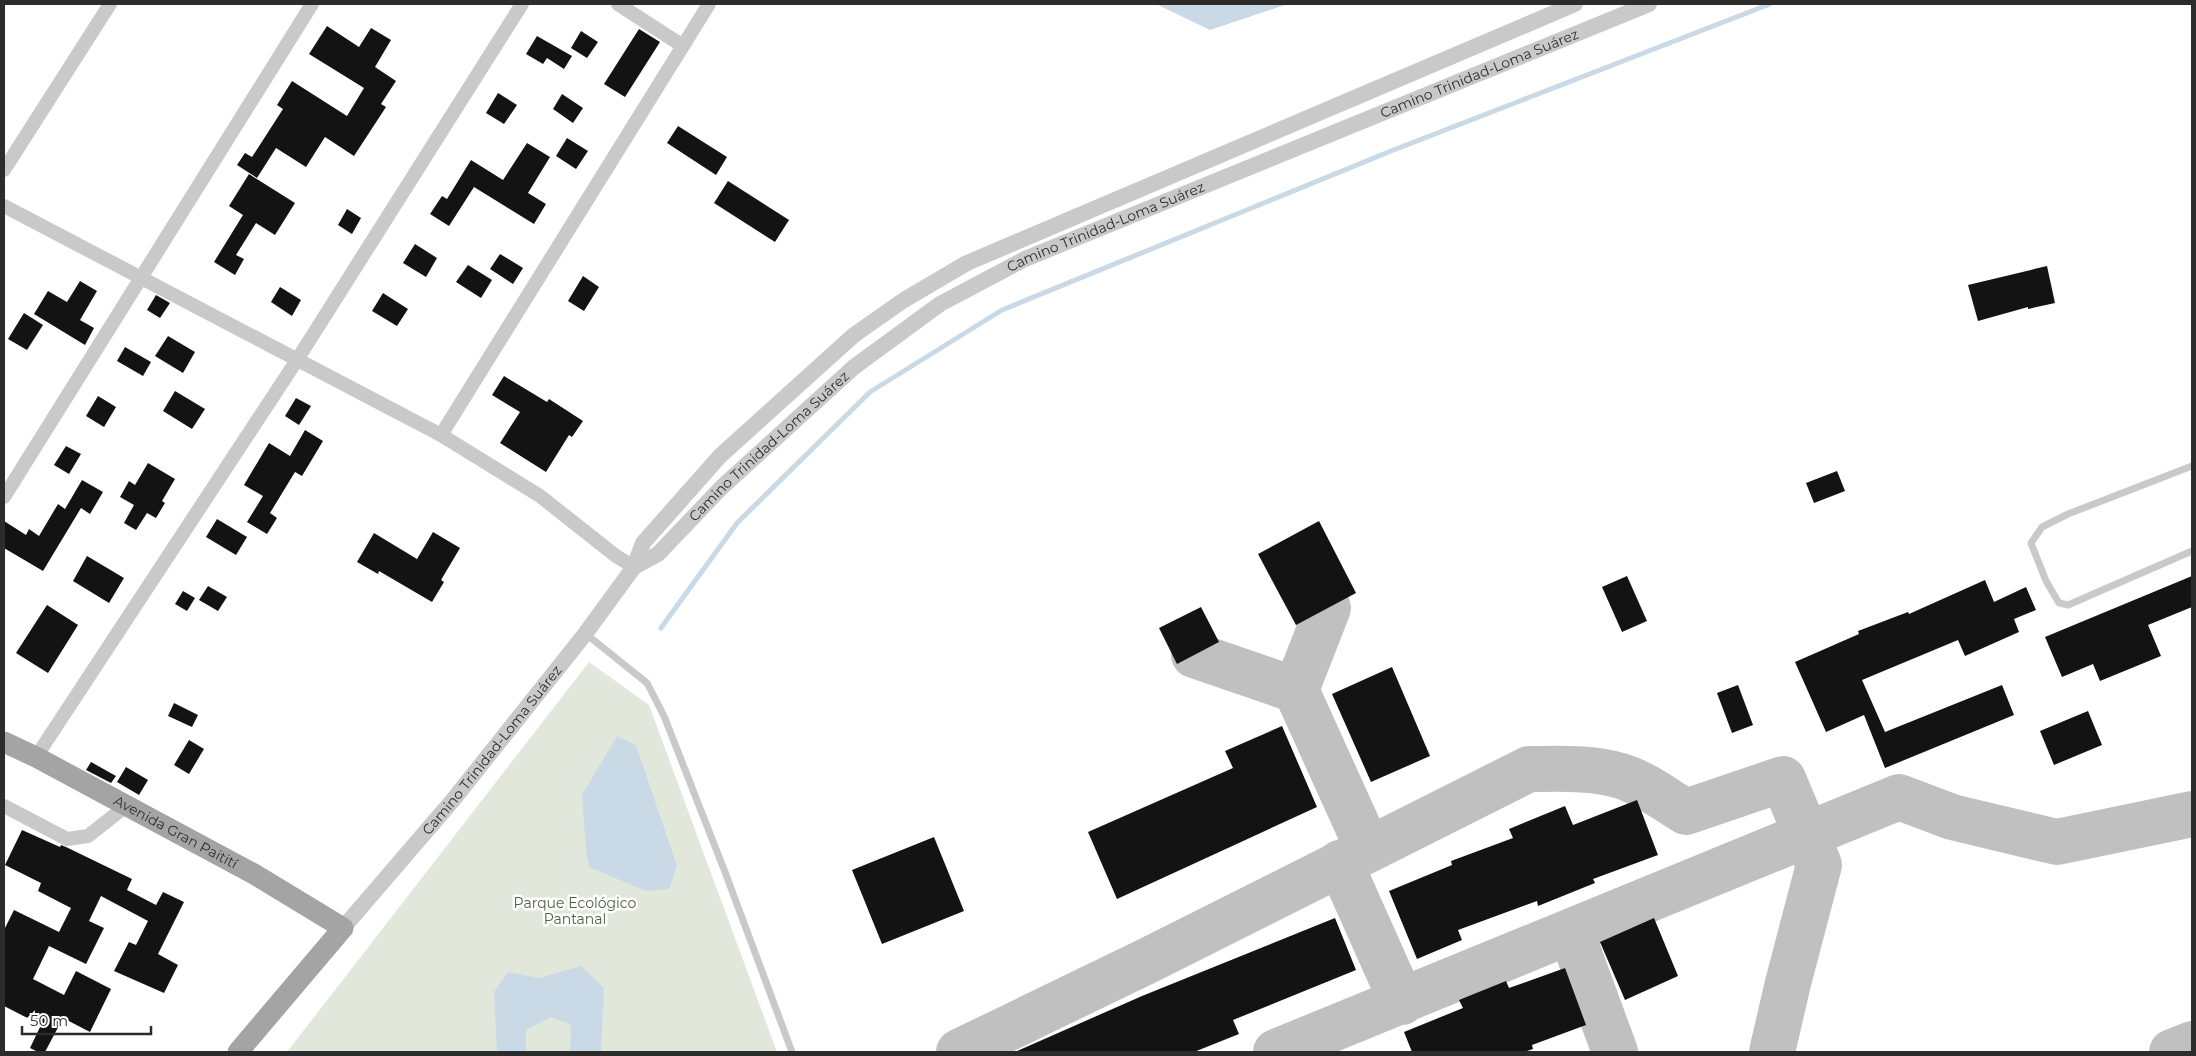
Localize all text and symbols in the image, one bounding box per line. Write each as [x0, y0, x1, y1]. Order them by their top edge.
street label: Camino Trinidad-Loma Suárez [1378, 25, 1581, 122]
street label: Camino Trinidad-Loma Suárez [1004, 178, 1207, 276]
street label: Camino Trinidad-Loma Suárez [685, 367, 853, 525]
street label: Camino Trinidad-Loma Suárez [418, 662, 566, 839]
street label: Avenida Gran Paitití [111, 791, 242, 873]
park label: Parque Ecológico Pantanal [514, 894, 637, 928]
scale bar [22, 1004, 151, 1036]
text: 50 m [30, 1011, 68, 1030]

